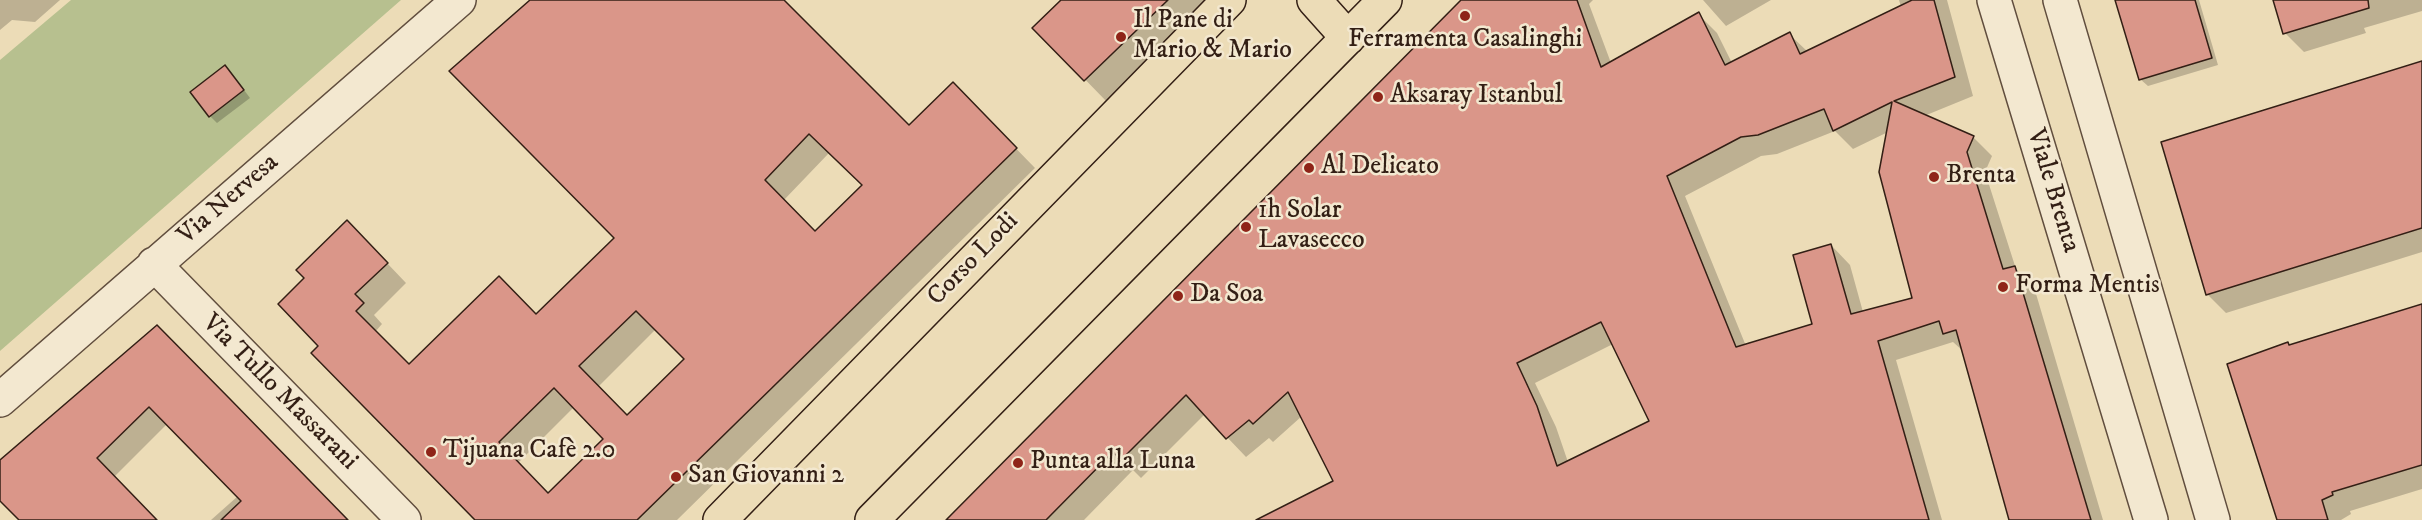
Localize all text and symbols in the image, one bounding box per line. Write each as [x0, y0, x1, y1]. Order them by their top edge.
place label: Il Pane di Mario & Mario [1133, 6, 1292, 67]
marker: Ferramenta Casalinghi [1458, 9, 1472, 23]
place label: Ferramenta Casalinghi [1348, 25, 1582, 57]
marker: Il Pane di Mario & Mario [1114, 30, 1128, 44]
place label: Aksaray Istanbul [1390, 81, 1563, 113]
marker: Aksaray Istanbul [1371, 90, 1385, 104]
street label: Viale Brenta [2018, 125, 2086, 257]
street label: Via Nervesa [172, 148, 286, 252]
place label: Al Delicato [1321, 152, 1439, 184]
marker: Al Delicato [1302, 161, 1316, 175]
place label: Brenta [1946, 161, 2016, 193]
marker: Brenta [1927, 170, 1941, 184]
place label: 1h Solar Lavasecco [1258, 196, 1365, 258]
street label: Corso Lodi [922, 207, 1026, 313]
marker: 1h Solar Lavasecco [1239, 220, 1253, 234]
place label: Forma Mentis [2015, 271, 2160, 303]
place label: Da Soa [1190, 280, 1263, 312]
marker: Forma Mentis [1996, 280, 2010, 294]
marker: Da Soa [1171, 289, 1185, 303]
street label: Via Tullo Massarani [194, 308, 364, 478]
place label: Tijuana Cafè 2.0 [443, 436, 616, 468]
marker: Tijuana Cafè 2.0 [424, 445, 438, 459]
place label: Punta alla Luna [1030, 447, 1195, 479]
marker: Punta alla Luna [1011, 456, 1025, 470]
place label: San Giovanni 2 [688, 461, 844, 493]
marker: San Giovanni 2 [669, 470, 683, 484]

